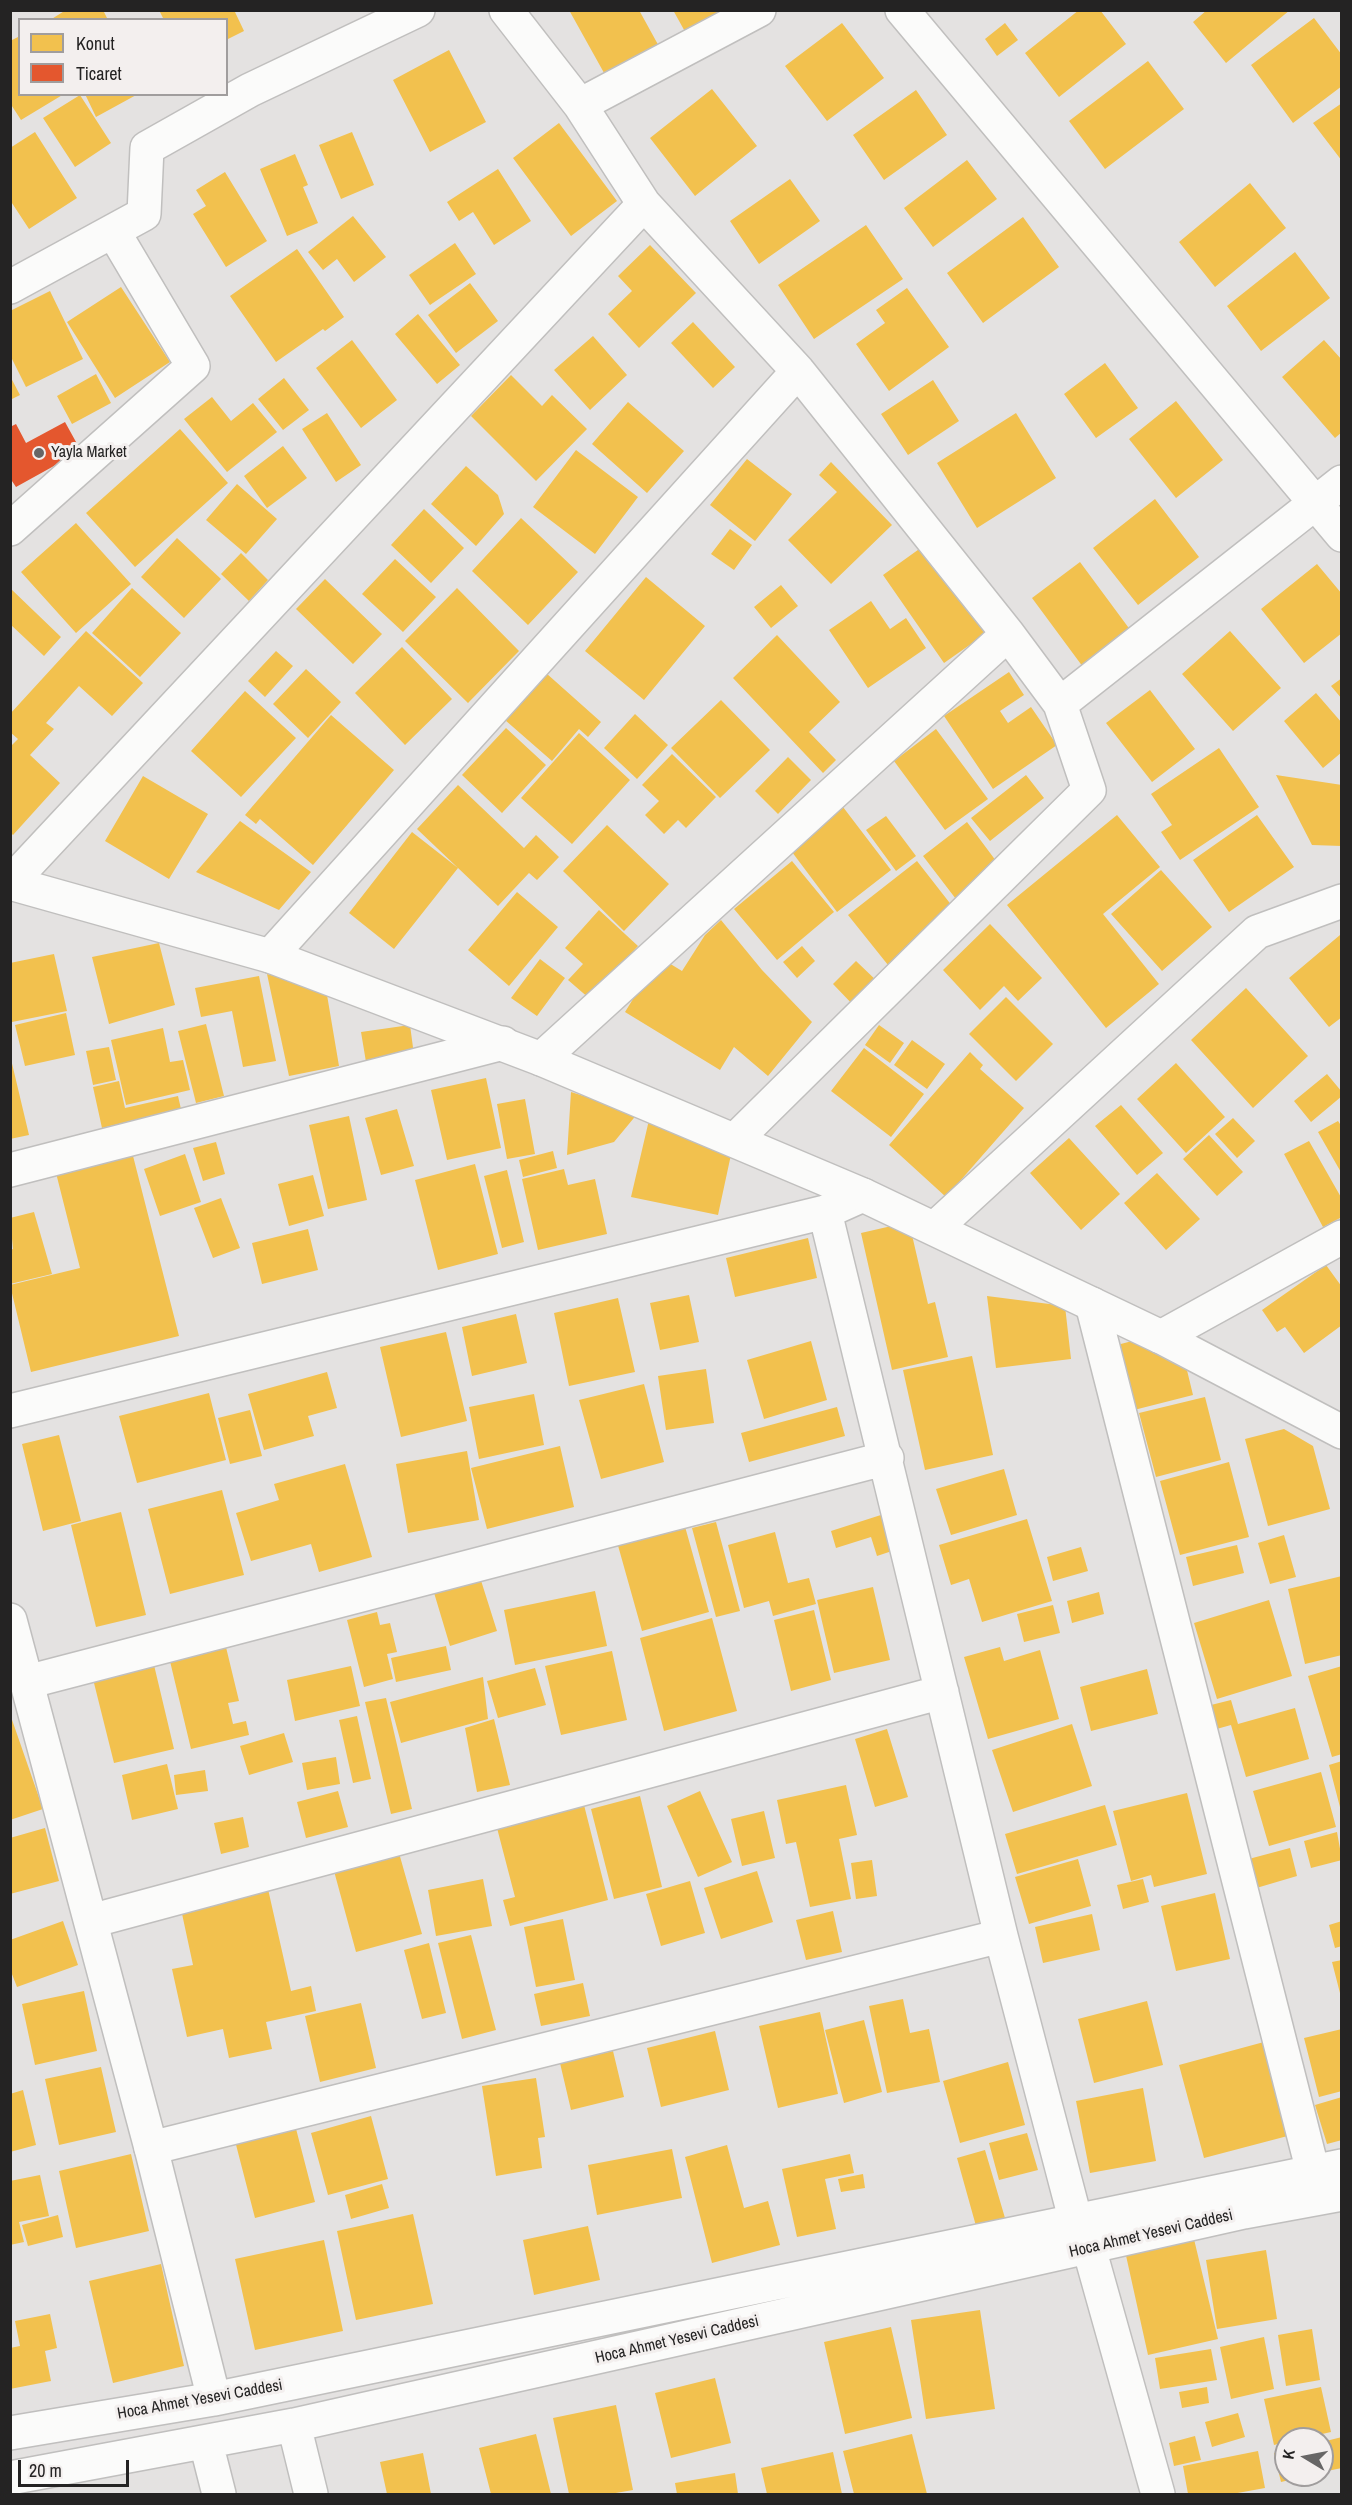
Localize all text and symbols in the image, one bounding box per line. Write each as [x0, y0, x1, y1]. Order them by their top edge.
legend [18, 18, 228, 96]
text: Konut [76, 31, 115, 56]
text: Ticaret [76, 61, 122, 86]
place label: Yayla Market [51, 443, 127, 463]
marker: Yayla Market [32, 446, 46, 460]
street label: Hoca Ahmet Yesevi Caddesi [1067, 2206, 1235, 2262]
street label: Hoca Ahmet Yesevi Caddesi [593, 2312, 761, 2368]
street label: Hoca Ahmet Yesevi Caddesi [116, 2376, 284, 2424]
north arrow [1274, 2427, 1334, 2487]
scale bar [21, 2448, 132, 2486]
text: K [1277, 2448, 1300, 2461]
text: 20 m [29, 2458, 62, 2483]

